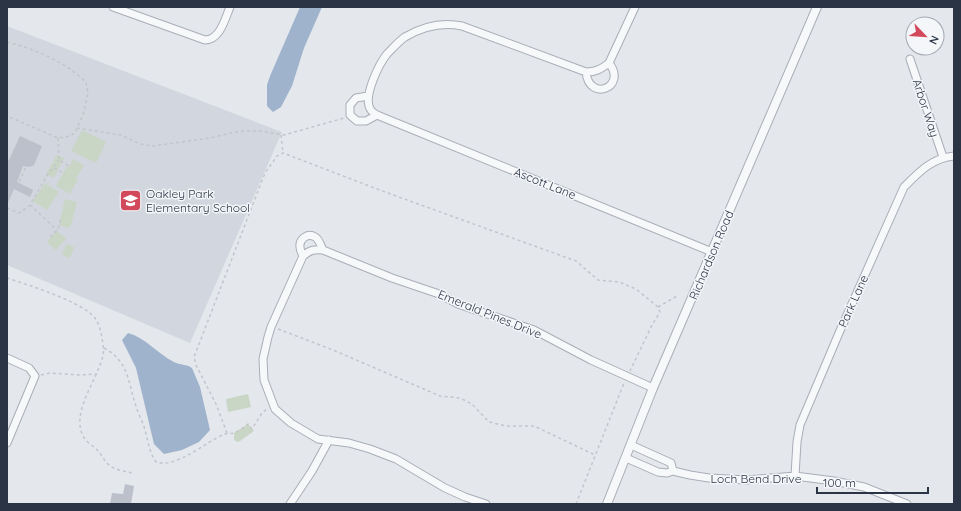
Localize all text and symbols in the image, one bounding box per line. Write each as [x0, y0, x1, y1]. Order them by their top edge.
north arrow [905, 16, 945, 56]
text: N [926, 34, 942, 47]
street label: Arbor Way [910, 77, 942, 139]
street label: Ascott Lane [512, 164, 578, 202]
place label: Oakley Park Elementary School [146, 186, 250, 215]
school or university icon: Oakley Park Elementary School [117, 187, 143, 213]
street label: Richardson Road [685, 208, 737, 302]
street label: Park Lane [835, 272, 871, 330]
street label: Emerald Pines Drive [436, 286, 544, 342]
scale bar [817, 469, 928, 495]
street label: Loch Bend Drive [711, 471, 802, 486]
text: 100 m [823, 475, 856, 490]

